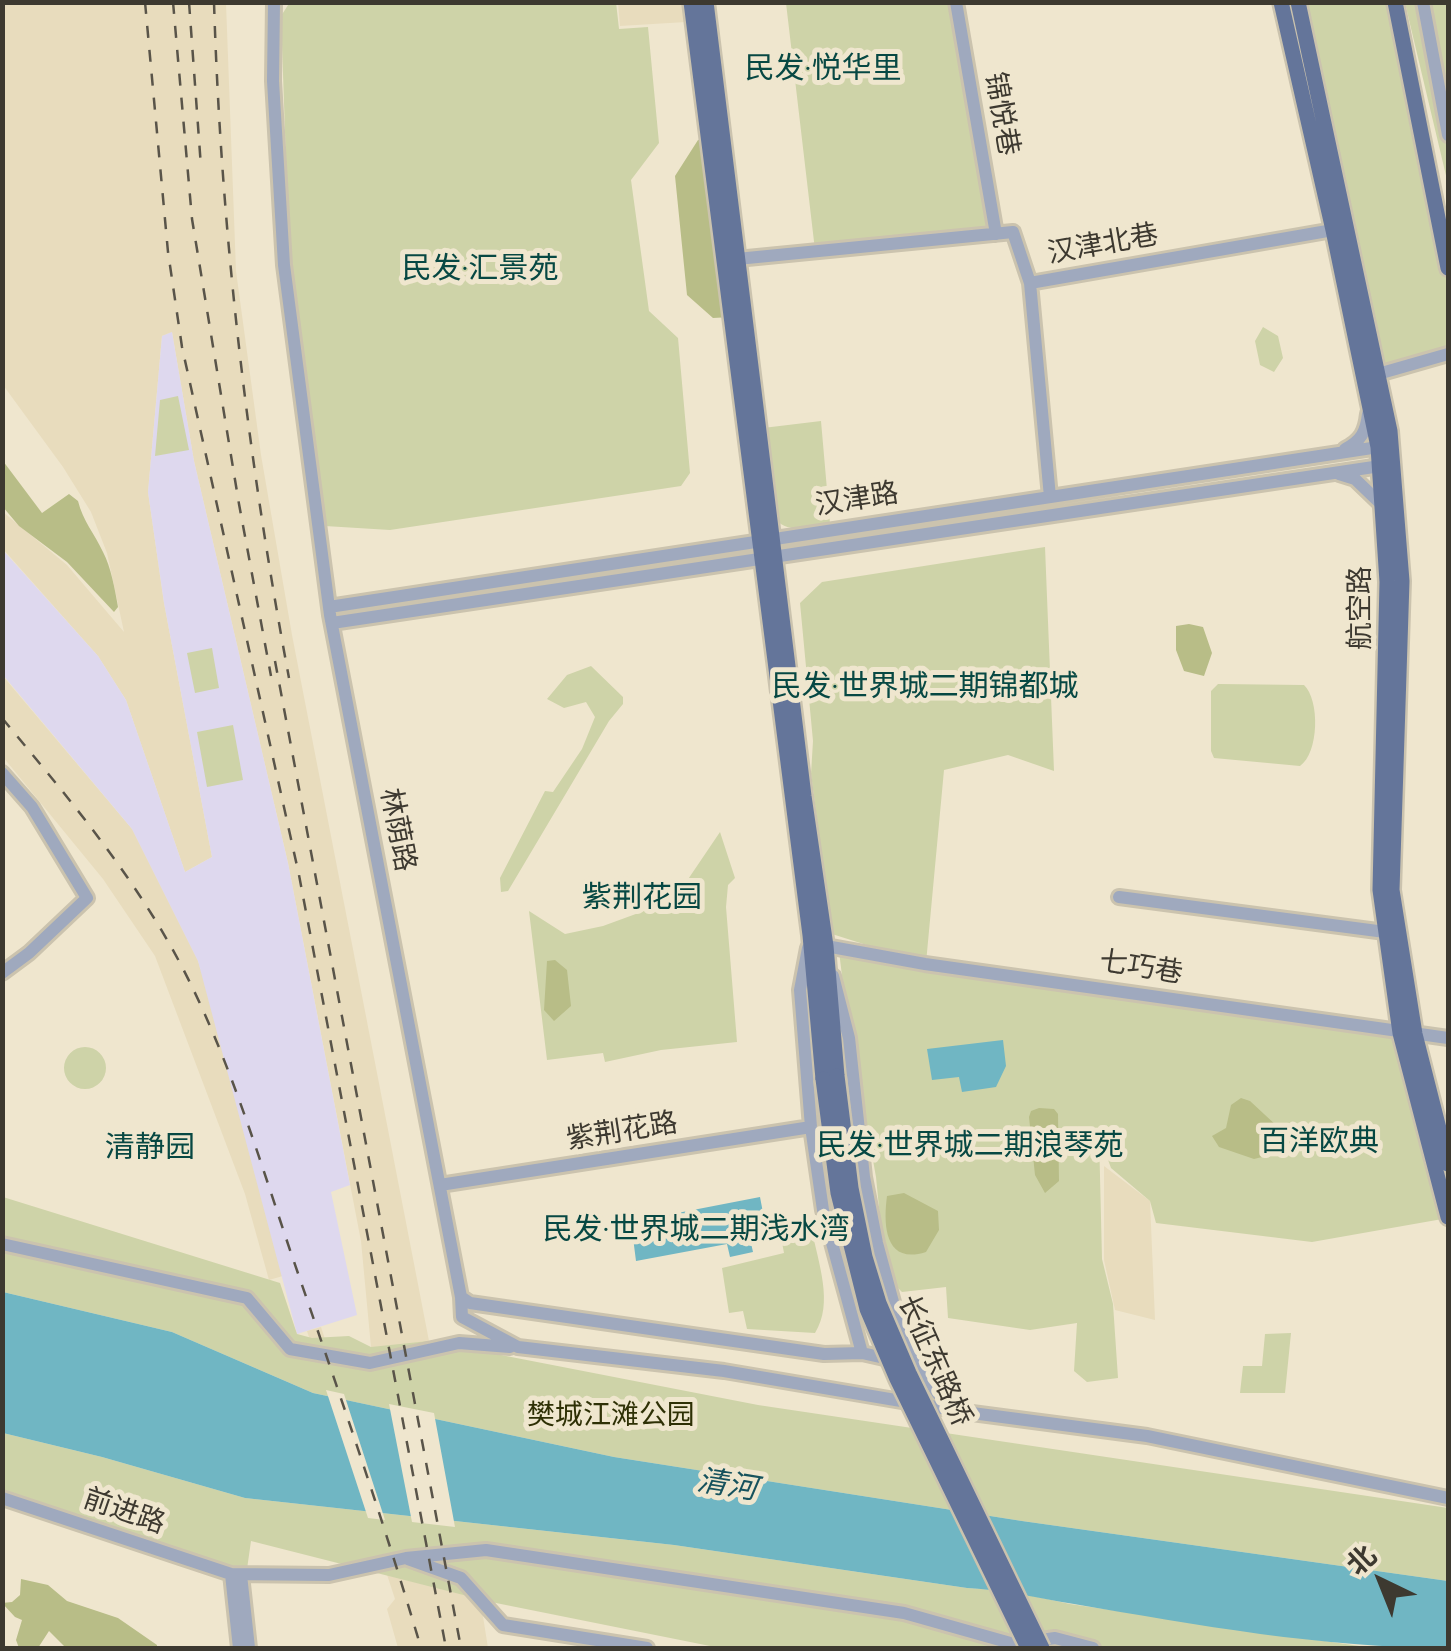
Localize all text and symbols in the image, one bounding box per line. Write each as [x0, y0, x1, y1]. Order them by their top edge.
district label: 民发·悦华里 [745, 52, 901, 88]
street label: 锦悦巷 [977, 70, 1025, 158]
street label: 汉津北巷 [1045, 219, 1161, 271]
district label: 民发·汇景苑 [402, 252, 558, 288]
street label: 汉津路 [813, 477, 901, 523]
street label: 航空路 [1344, 566, 1378, 650]
district label: 民发·世界城二期锦都城 [772, 670, 1078, 706]
street label: 林荫路 [372, 786, 422, 874]
district label: 紫荆花园 [582, 881, 702, 917]
street label: 七巧巷 [1097, 945, 1185, 991]
street label: 紫荆花路 [564, 1107, 680, 1157]
district label: 百洋欧典 [1259, 1125, 1379, 1161]
district label: 民发·世界城二期浪琴苑 [817, 1129, 1123, 1165]
district label: 清静园 [105, 1131, 195, 1167]
district label: 民发·世界城二期浅水湾 [543, 1213, 849, 1249]
street label: 长征东路桥 [890, 1290, 978, 1432]
park label: 樊城江滩公园 [527, 1399, 695, 1433]
water label: 清河 [695, 1464, 759, 1508]
street label: 前进路 [79, 1482, 169, 1542]
north arrow [1331, 1531, 1431, 1631]
text: 北 [1337, 1536, 1384, 1583]

